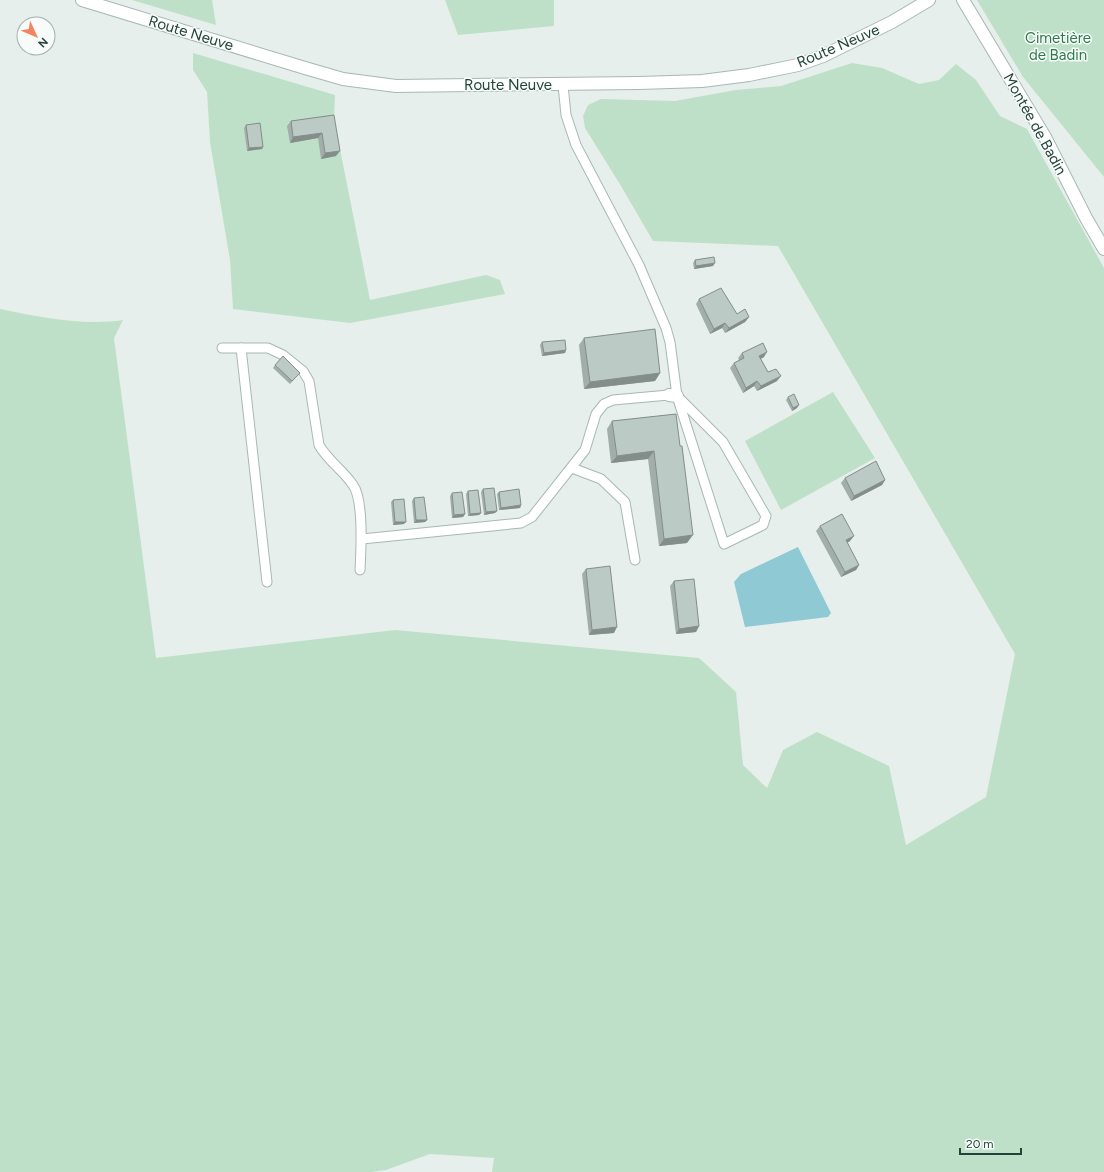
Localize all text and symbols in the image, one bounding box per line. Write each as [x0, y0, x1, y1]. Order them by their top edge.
street label: Route Neuve [146, 12, 236, 54]
north arrow [16, 16, 56, 56]
street label: Route Neuve [794, 21, 882, 71]
park label: Cimetière de Badin [1025, 29, 1091, 64]
text: N [35, 35, 50, 50]
street label: Montée de Badin [1000, 70, 1070, 178]
street label: Route Neuve [464, 76, 552, 94]
scale bar [960, 1130, 1021, 1156]
text: 20 m [966, 1137, 994, 1151]

